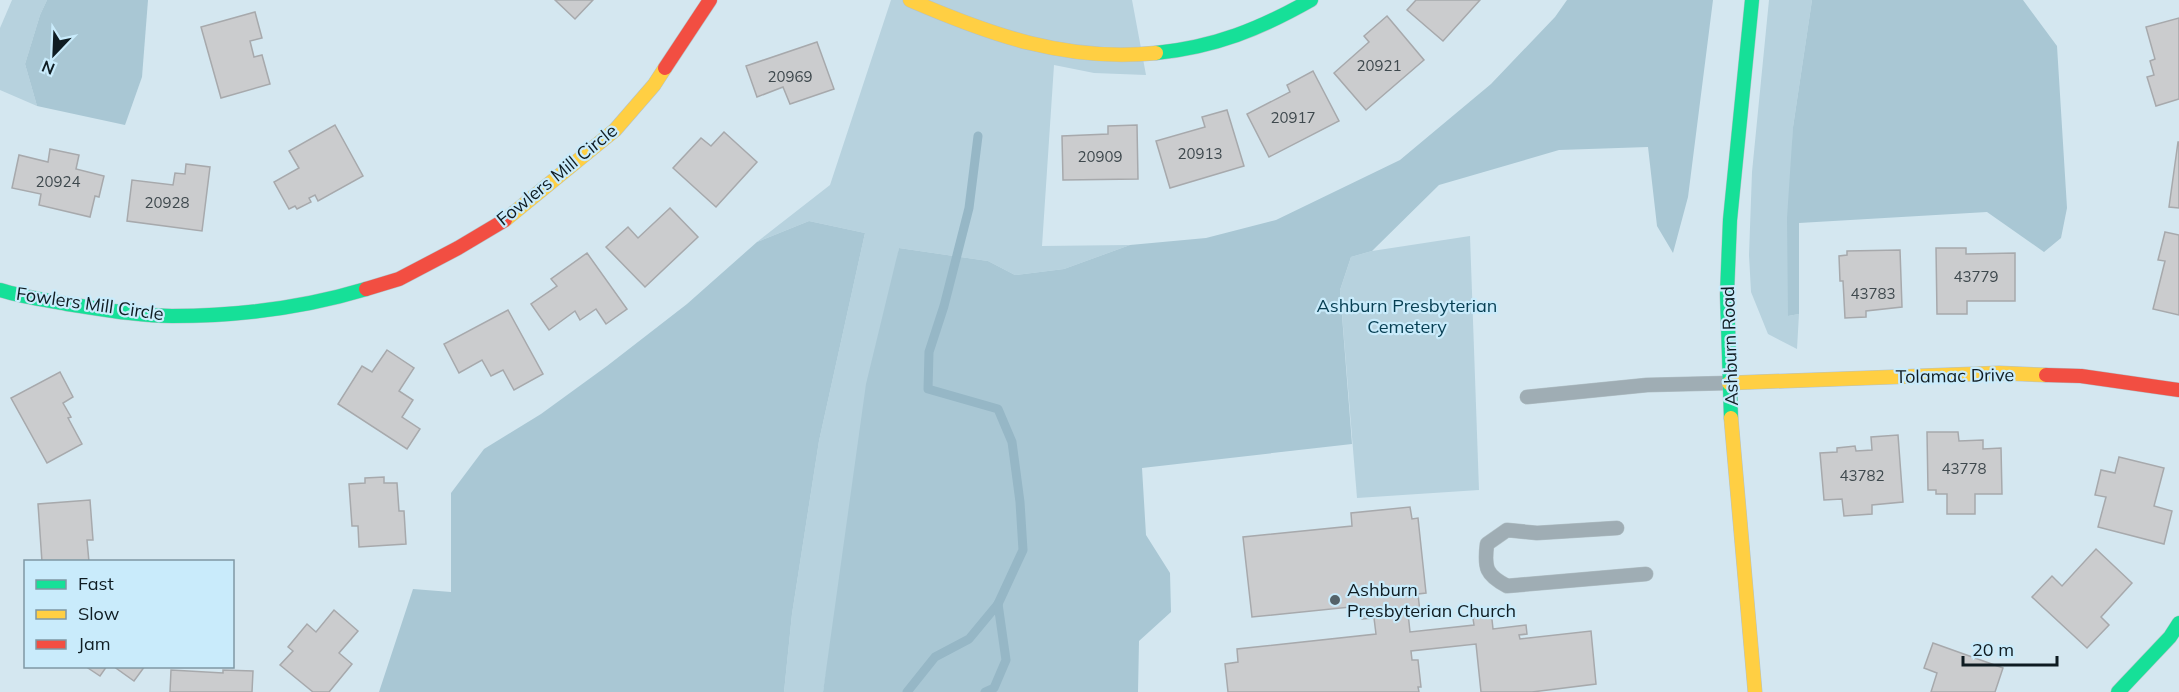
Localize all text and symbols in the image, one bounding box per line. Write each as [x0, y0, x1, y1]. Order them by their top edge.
north arrow [24, 24, 84, 84]
text: N [39, 56, 58, 79]
house number: 20921 [1356, 56, 1402, 75]
house number: 20969 [767, 67, 813, 86]
house number: 20917 [1270, 108, 1316, 127]
street label: Fowlers Mill Circle [492, 119, 622, 230]
house number: 20913 [1177, 144, 1223, 163]
house number: 20909 [1077, 147, 1123, 166]
house number: 20924 [35, 172, 81, 191]
house number: 20928 [144, 193, 190, 212]
house number: 43779 [1953, 267, 1999, 286]
street label: Fowlers Mill Circle [15, 282, 165, 325]
house number: 43783 [1850, 284, 1896, 303]
street label: Ashburn Road [1716, 286, 1743, 406]
park label: Ashburn Presbyterian Cemetery [1317, 294, 1497, 338]
street label: Tolamac Drive [1896, 363, 2014, 388]
house number: 43778 [1941, 459, 1987, 478]
house number: 43782 [1839, 466, 1885, 485]
legend [24, 560, 234, 668]
text: Fast [78, 572, 114, 595]
place label: Ashburn Presbyterian Church [1347, 578, 1516, 622]
marker: Ashburn Presbyterian Church [1328, 593, 1342, 607]
text: Slow [78, 602, 120, 625]
scale bar [1963, 629, 2058, 667]
text: Jam [78, 632, 111, 655]
text: 20 m [1972, 638, 2014, 661]

